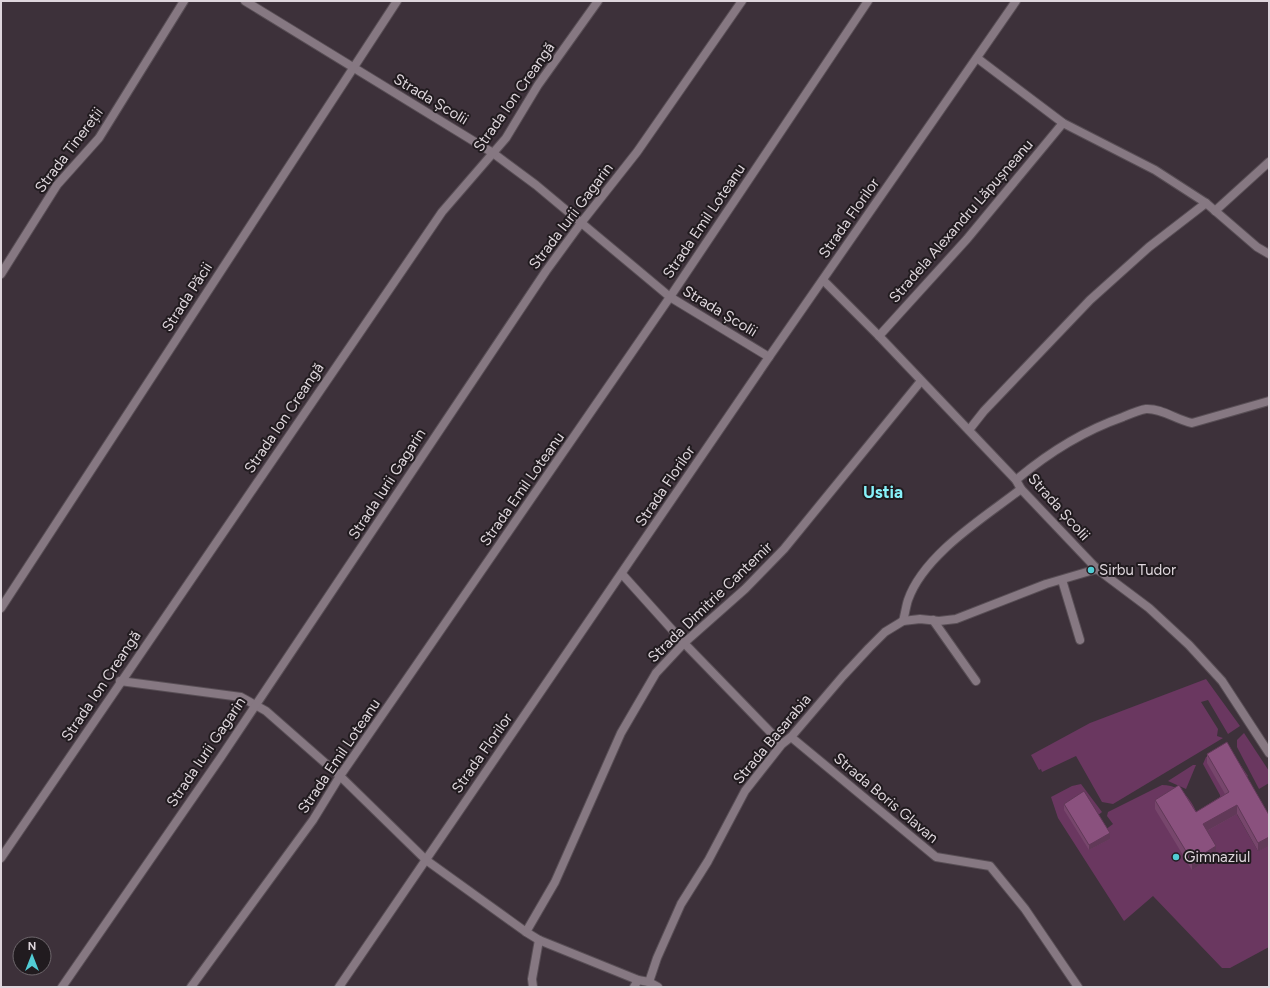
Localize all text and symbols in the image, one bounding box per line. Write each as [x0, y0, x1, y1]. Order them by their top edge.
street label: Strada Ion Creangă [470, 39, 558, 155]
street label: Strada Școlii [390, 70, 472, 128]
street label: Strada Tinereții [31, 104, 107, 196]
street label: Stradela Alexandru Lăpușneanu [885, 136, 1037, 306]
street label: Strada Iurii Gagarin [525, 159, 617, 273]
street label: Strada Emil Loteanu [659, 160, 749, 282]
street label: Strada Florilor [815, 175, 883, 261]
street label: Strada Păcii [158, 259, 216, 335]
street label: Strada Școlii [679, 282, 761, 340]
street label: Strada Ion Creangă [240, 359, 328, 477]
street label: Strada Iurii Gagarin [345, 425, 429, 543]
street label: Strada Emil Loteanu [476, 429, 568, 549]
street label: Strada Florilor [631, 442, 699, 530]
street label: Strada Școlii [1024, 470, 1094, 544]
district label: Ustia [863, 482, 903, 502]
street label: Strada Dimitrie Cantemir [644, 538, 776, 666]
place label: Sirbu Tudor [1099, 561, 1176, 579]
marker: Sirbu Tudor [1086, 565, 1096, 575]
street label: Strada Ion Creangă [57, 627, 145, 745]
street label: Strada Basarabia [729, 690, 815, 788]
street label: Strada Iurii Gagarin [163, 694, 249, 810]
street label: Strada Emil Loteanu [294, 695, 384, 817]
street label: Strada Florilor [448, 710, 516, 796]
street label: Strada Boris Glavan [830, 749, 942, 847]
place label: Gimnaziul [1184, 848, 1250, 866]
marker: Gimnaziul [1171, 852, 1181, 862]
north arrow [12, 936, 52, 976]
text: N [28, 940, 36, 953]

